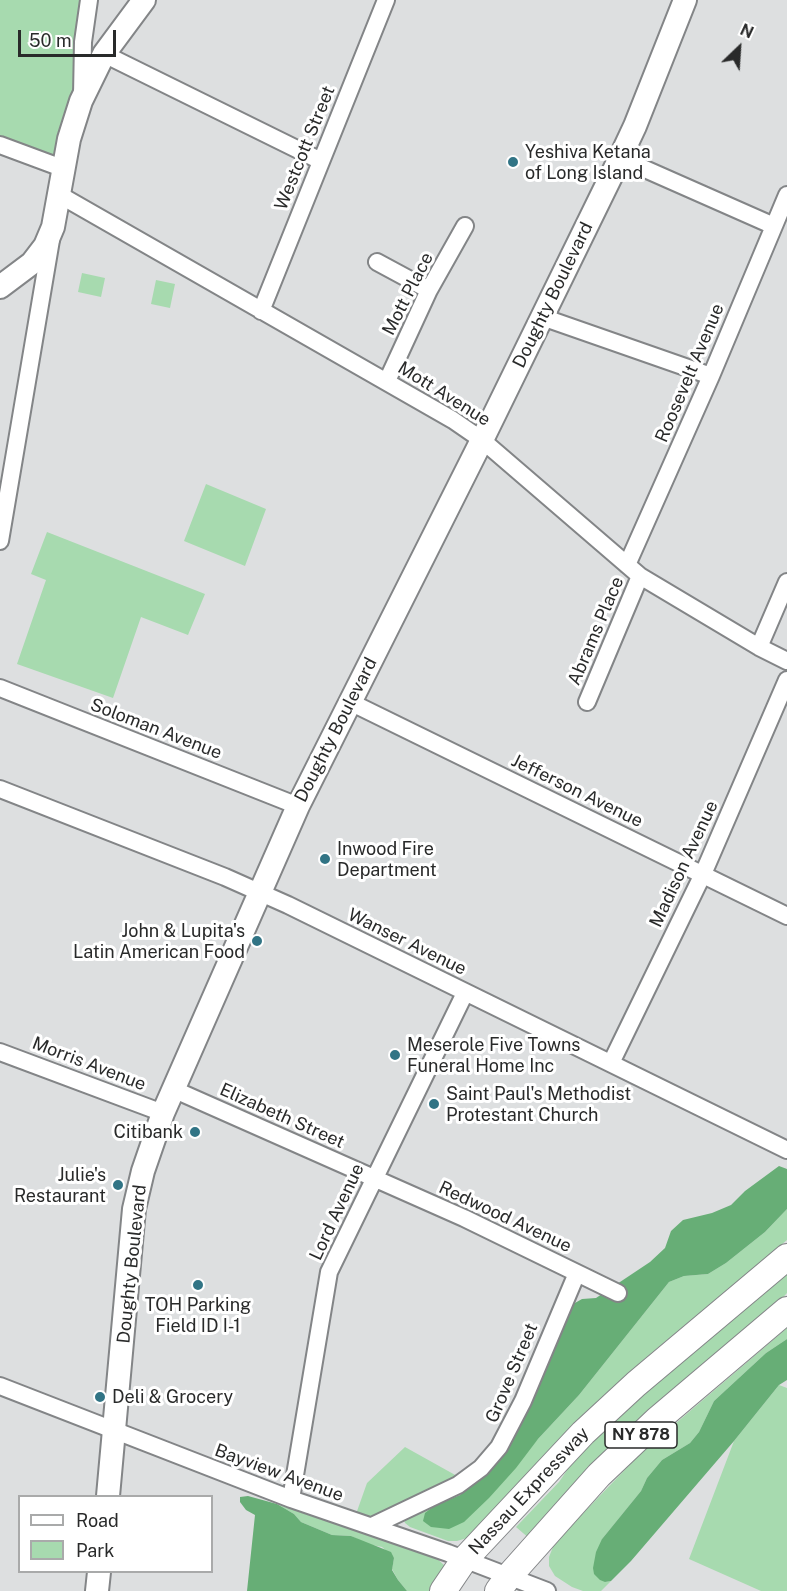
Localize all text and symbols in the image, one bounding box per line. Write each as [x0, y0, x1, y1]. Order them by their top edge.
scale bar [21, 18, 118, 56]
north arrow [709, 18, 769, 78]
text: N [737, 20, 756, 42]
text: 50 m [29, 30, 72, 51]
street label: Westcott Street [270, 83, 340, 213]
place label: Yeshiva Ketana of Long Island [525, 141, 651, 184]
marker: Yeshiva Ketana of Long Island [506, 155, 520, 169]
street label: Doughty Boulevard [508, 219, 598, 371]
street label: Mott Place [378, 249, 438, 339]
street label: Roosevelt Avenue [651, 300, 729, 446]
street label: Mott Avenue [394, 357, 494, 431]
street label: Abrams Place [563, 573, 629, 689]
street label: Doughty Boulevard [290, 654, 382, 806]
street label: Soloman Avenue [87, 694, 225, 764]
street label: Jefferson Avenue [508, 750, 646, 832]
street label: Madison Avenue [645, 797, 723, 931]
place label: Inwood Fire Department [337, 838, 437, 880]
marker: Inwood Fire Department [318, 852, 332, 866]
street label: Wanser Avenue [344, 904, 470, 980]
place label: John & Lupita's Latin American Food [73, 920, 245, 962]
marker: John & Lupita's Latin American Food [250, 934, 264, 948]
street label: Morris Avenue [29, 1032, 149, 1096]
place label: Meserole Five Towns Funeral Home Inc [407, 1034, 580, 1076]
marker: Meserole Five Towns Funeral Home Inc [388, 1048, 402, 1062]
street label: Elizabeth Street [216, 1079, 348, 1153]
place label: Saint Paul's Methodist Protestant Church [446, 1083, 631, 1126]
marker: Saint Paul's Methodist Protestant Church [427, 1097, 441, 1111]
place label: Citibank [114, 1121, 183, 1143]
marker: Citibank [188, 1125, 202, 1139]
street label: Lord Avenue [305, 1160, 369, 1264]
place label: Julie's Restaurant [14, 1164, 106, 1206]
street label: Redwood Avenue [435, 1177, 575, 1257]
marker: Julie's Restaurant [111, 1178, 125, 1192]
street label: Doughty Boulevard [113, 1184, 151, 1344]
marker: TOH Parking Field ID I-1 [191, 1278, 205, 1292]
place label: TOH Parking Field ID I-1 [145, 1294, 251, 1336]
street label: Grove Street [481, 1320, 543, 1426]
place label: Deli & Grocery [112, 1386, 233, 1408]
marker: Deli & Grocery [93, 1390, 107, 1404]
road number: NY 878 [605, 1422, 677, 1448]
street label: Nassau Expressway [464, 1423, 594, 1559]
street label: Bayview Avenue [212, 1440, 346, 1506]
legend [18, 1495, 213, 1573]
text: Road [76, 1510, 119, 1531]
text: Park [76, 1540, 114, 1561]

